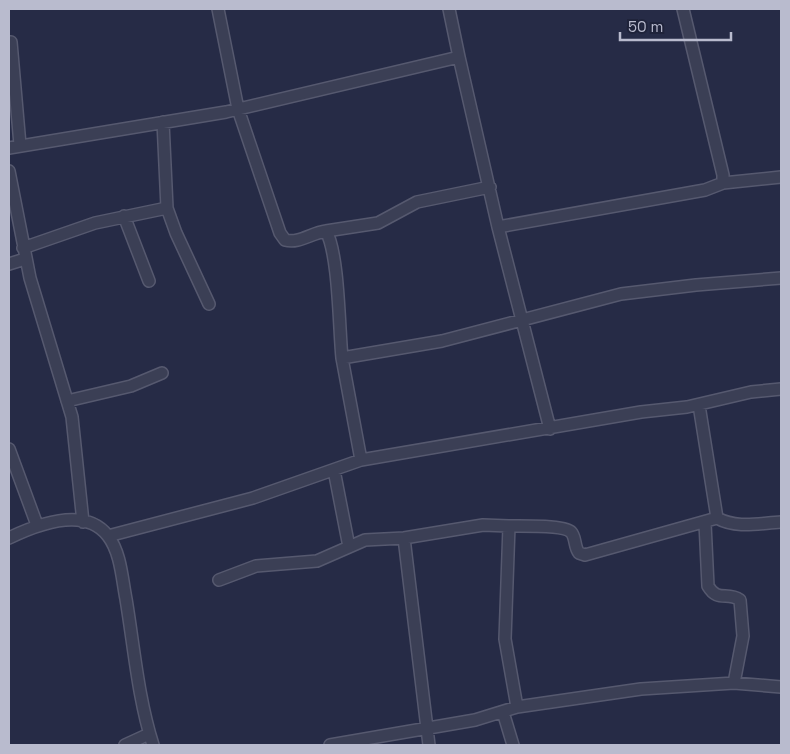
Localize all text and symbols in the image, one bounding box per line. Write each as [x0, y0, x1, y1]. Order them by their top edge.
scale bar [620, 10, 731, 42]
text: 50 m [628, 17, 663, 36]

